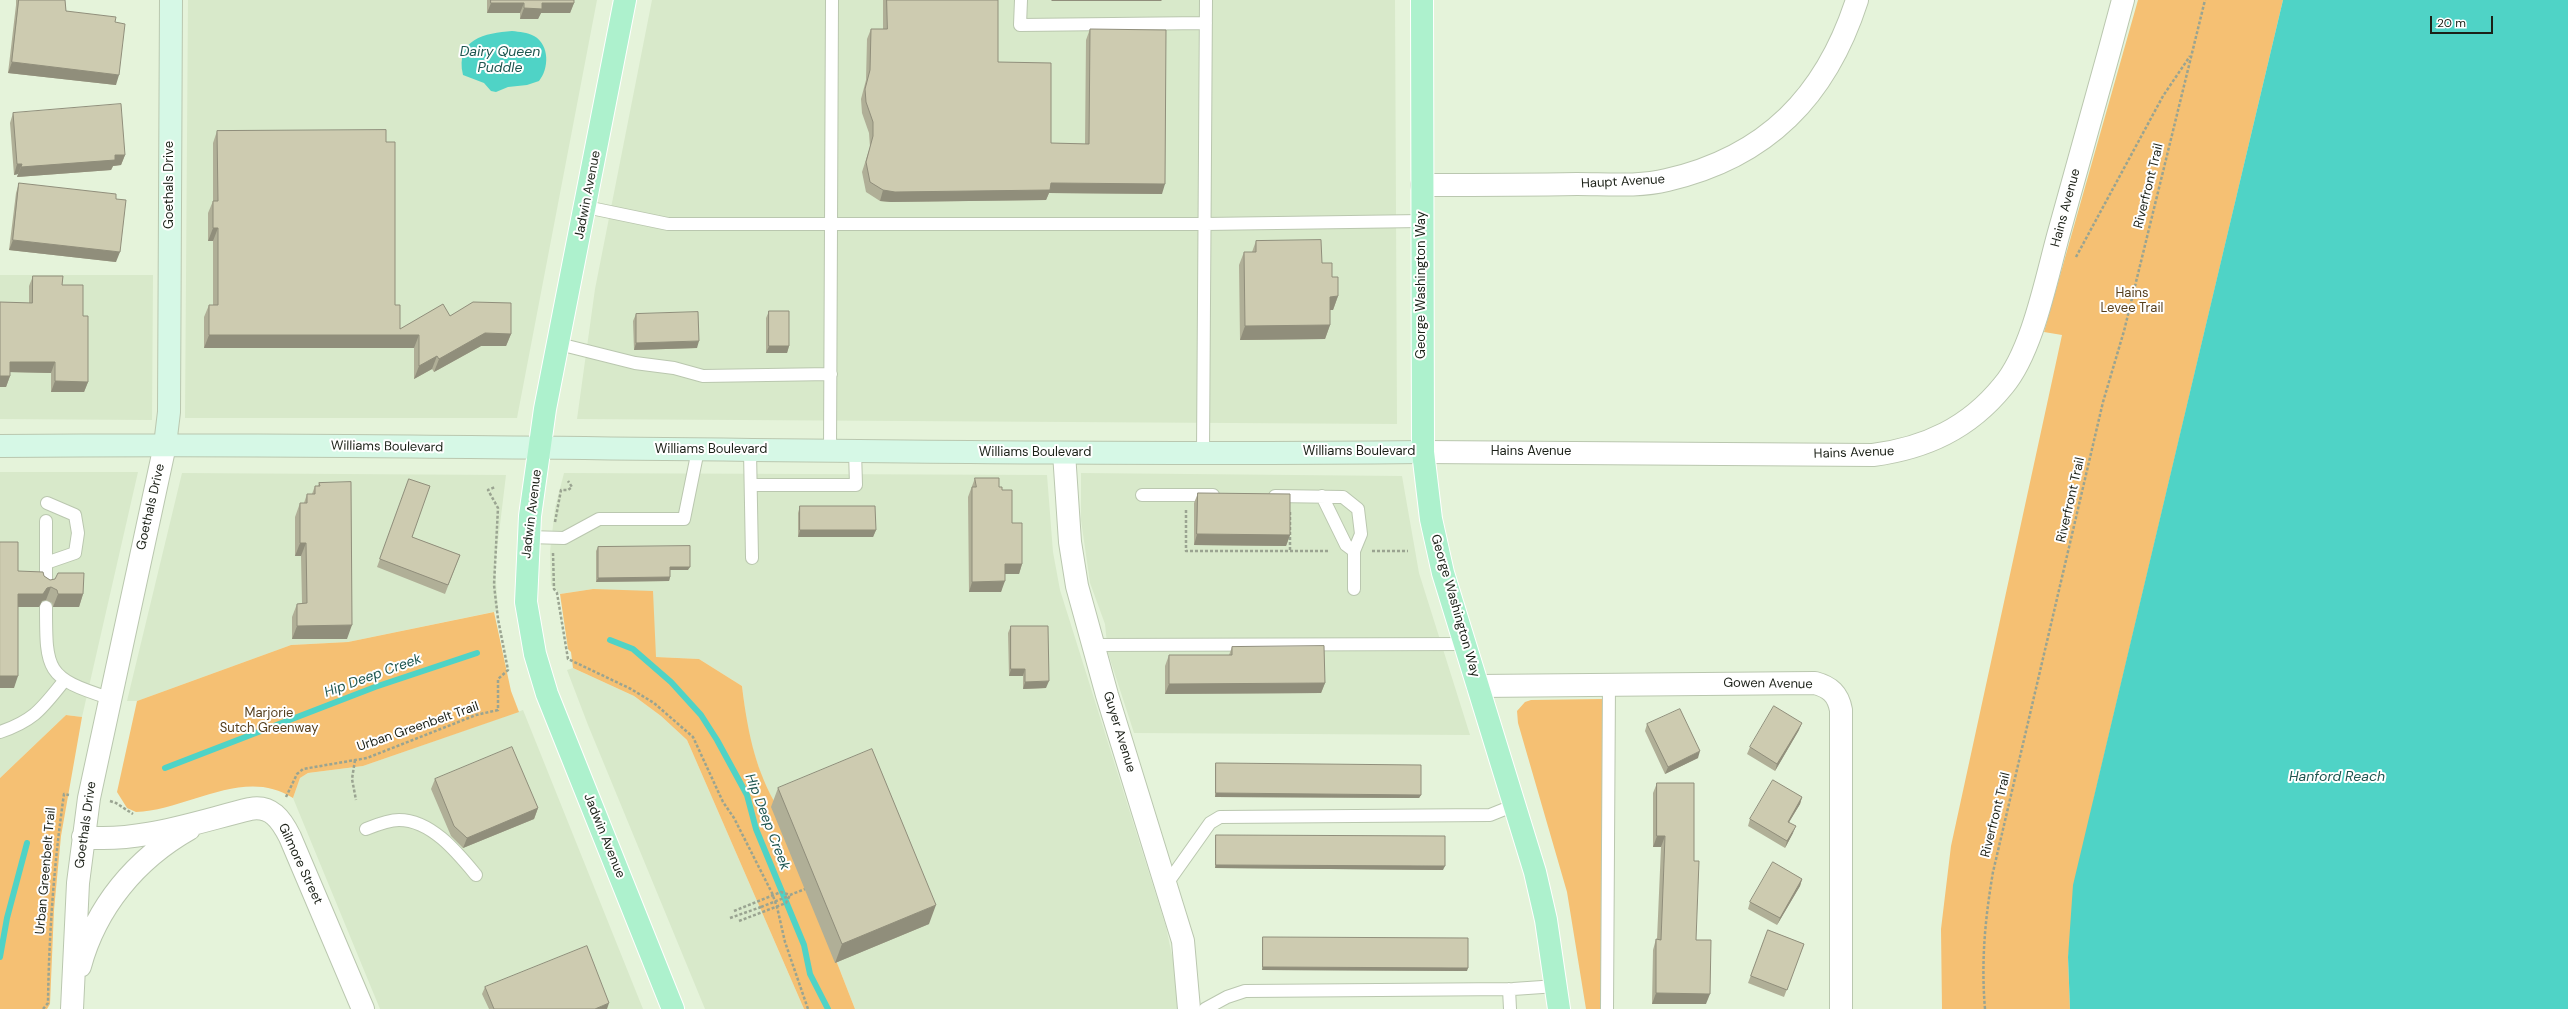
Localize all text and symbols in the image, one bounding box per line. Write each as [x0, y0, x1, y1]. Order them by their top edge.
scale bar [2432, 8, 2495, 34]
text: 20 m [2437, 15, 2466, 31]
water label: Dairy Queen Puddle [460, 44, 540, 76]
street label: Goethals Drive [162, 141, 178, 229]
street label: Riverfront Trail [2131, 142, 2167, 230]
street label: Jadwin Avenue [572, 149, 604, 241]
street label: Hains Avenue [2048, 167, 2084, 249]
street label: Haupt Avenue [1581, 172, 1665, 192]
street label: George Washington Way [1414, 211, 1430, 359]
park label: Hains Levee Trail [2101, 286, 2163, 317]
street label: Williams Boulevard [331, 438, 443, 456]
street label: Williams Boulevard [655, 442, 767, 458]
street label: Williams Boulevard [1303, 444, 1415, 460]
street label: Hains Avenue [1491, 444, 1571, 460]
street label: Hains Avenue [1813, 444, 1895, 462]
street label: Williams Boulevard [979, 445, 1091, 461]
street label: Riverfront Trail [2054, 456, 2088, 544]
street label: Goethals Drive [133, 462, 169, 552]
street label: Jadwin Avenue [519, 468, 545, 560]
street label: George Washington Way [1427, 533, 1483, 679]
water label: Hip Deep Creek [322, 651, 424, 701]
street label: Gowen Avenue [1723, 675, 1813, 693]
street label: Guyer Avenue [1099, 690, 1139, 774]
street label: Urban Greenbelt Trail [355, 699, 481, 755]
park label: Marjorie Sutch Greenway [220, 706, 318, 737]
water label: Hanford Reach [2289, 769, 2385, 785]
water label: Hip Deep Creek [741, 771, 793, 873]
street label: Riverfront Trail [1978, 771, 2014, 859]
street label: Goethals Drive [72, 780, 100, 870]
street label: Jadwin Avenue [580, 791, 628, 881]
street label: Urban Greenbelt Trail [33, 807, 59, 935]
street label: Gilmore Street [274, 821, 326, 907]

